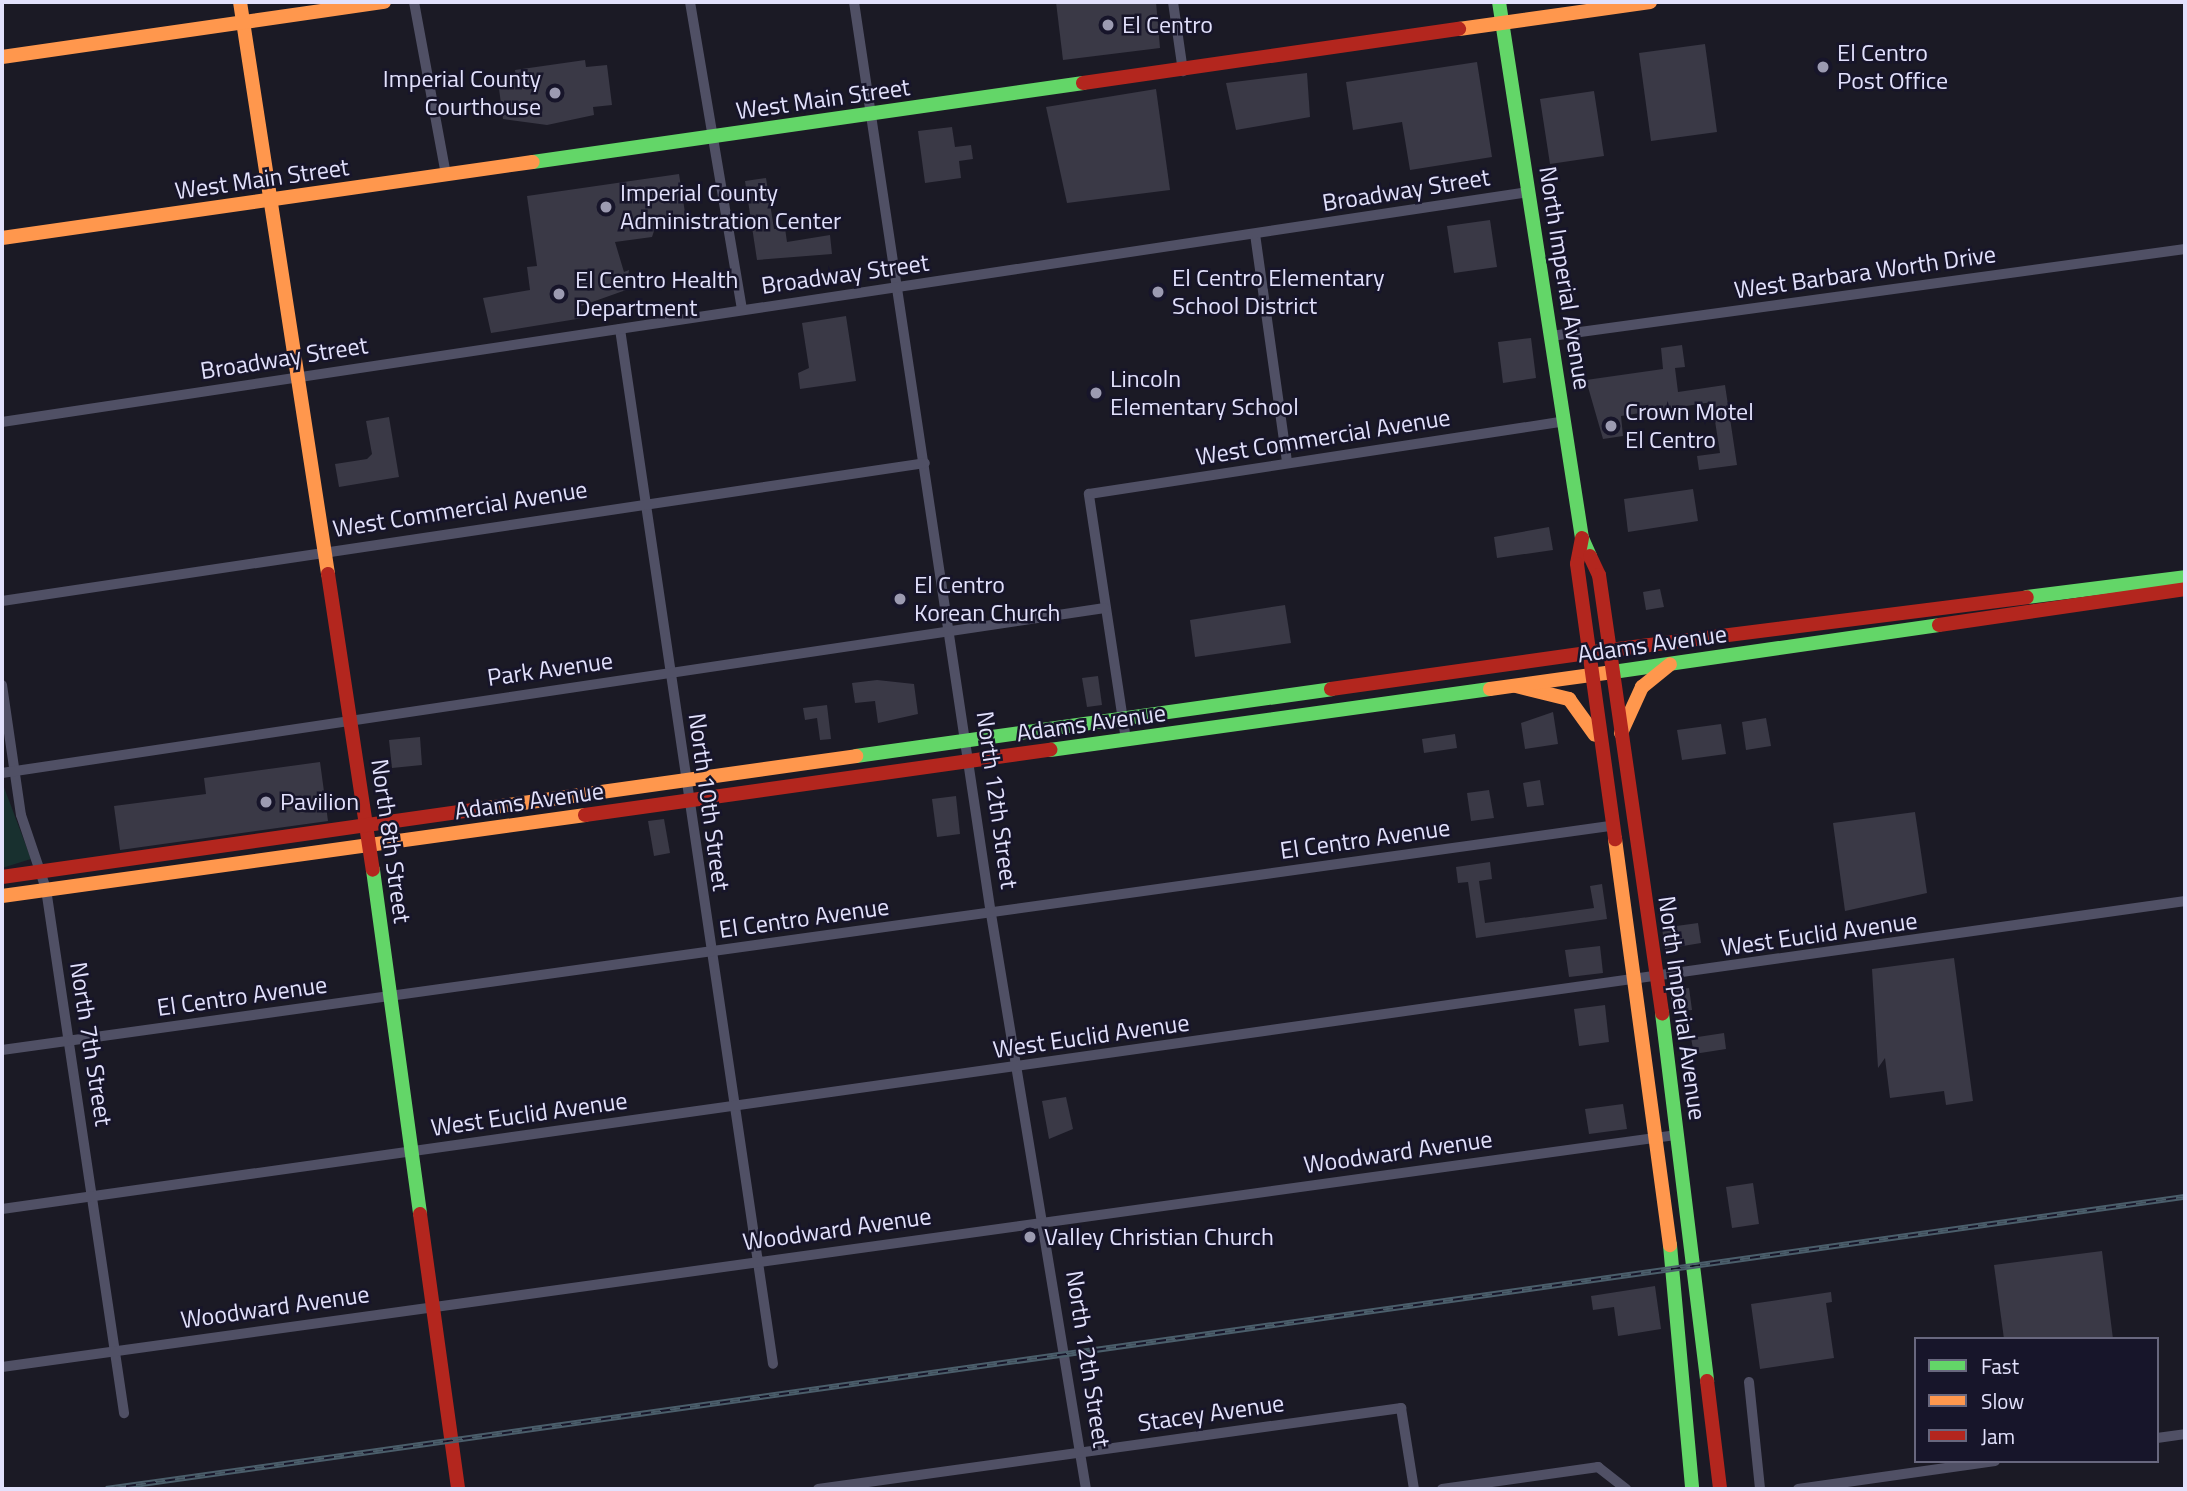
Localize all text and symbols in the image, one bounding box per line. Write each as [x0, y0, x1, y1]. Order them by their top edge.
place label: El Centro [1122, 11, 1213, 39]
marker: El Centro [1100, 17, 1116, 33]
place label: El Centro Post Office [1837, 39, 1948, 95]
marker: El Centro Post Office [1815, 59, 1831, 75]
place label: Imperial County Courthouse [383, 65, 541, 121]
street label: West Main Street [734, 73, 912, 125]
marker: Imperial County Courthouse [547, 85, 563, 101]
street label: West Main Street [173, 153, 351, 205]
street label: Broadway Street [1320, 163, 1492, 217]
street label: North Imperial Avenue [1533, 164, 1597, 392]
place label: Imperial County Administration Center [620, 179, 841, 235]
marker: Imperial County Administration Center [598, 199, 614, 215]
street label: West Barbara Worth Drive [1732, 239, 1998, 305]
street label: Broadway Street [759, 248, 931, 300]
place label: El Centro Elementary School District [1172, 264, 1385, 320]
place label: El Centro Health Department [575, 266, 738, 322]
marker: El Centro Health Department [549, 284, 569, 304]
marker: El Centro Elementary School District [1150, 284, 1166, 300]
street label: Broadway Street [198, 331, 370, 385]
place label: Lincoln Elementary School [1110, 365, 1299, 421]
marker: Lincoln Elementary School [1088, 385, 1104, 401]
place label: Crown Motel El Centro [1625, 398, 1754, 454]
street label: West Commercial Avenue [1194, 403, 1452, 471]
marker: Crown Motel El Centro [1603, 418, 1619, 434]
street label: West Commercial Avenue [331, 475, 589, 543]
place label: El Centro Korean Church [914, 571, 1060, 627]
marker: El Centro Korean Church [892, 591, 908, 607]
street label: Adams Avenue [1576, 619, 1728, 669]
street label: Park Avenue [485, 646, 615, 692]
street label: Adams Avenue [1015, 698, 1167, 748]
street label: North 12th Street [970, 709, 1024, 891]
street label: North 10th Street [682, 711, 736, 893]
street label: North 8th Street [365, 757, 417, 925]
street label: Adams Avenue [453, 776, 605, 826]
place label: Pavilion [280, 788, 359, 816]
marker: Pavilion [258, 794, 274, 810]
street label: El Centro Avenue [1278, 813, 1452, 865]
street label: El Centro Avenue [717, 892, 891, 944]
street label: North Imperial Avenue [1652, 894, 1712, 1122]
street label: West Euclid Avenue [1719, 906, 1919, 962]
street label: North 7th Street [64, 960, 118, 1128]
street label: El Centro Avenue [155, 970, 329, 1022]
street label: West Euclid Avenue [991, 1008, 1191, 1064]
street label: West Euclid Avenue [429, 1086, 629, 1142]
street label: Woodward Avenue [1302, 1125, 1494, 1179]
street label: Woodward Avenue [741, 1202, 933, 1256]
place label: Valley Christian Church [1044, 1223, 1274, 1251]
marker: Valley Christian Church [1022, 1229, 1038, 1245]
street label: North 12th Street [1060, 1268, 1116, 1450]
street label: Woodward Avenue [179, 1280, 371, 1334]
legend [1914, 1337, 2159, 1463]
text: Fast [1981, 1350, 2019, 1382]
text: Slow [1981, 1385, 2024, 1417]
street label: Stacey Avenue [1136, 1388, 1286, 1438]
text: Jam [1981, 1420, 2015, 1452]

